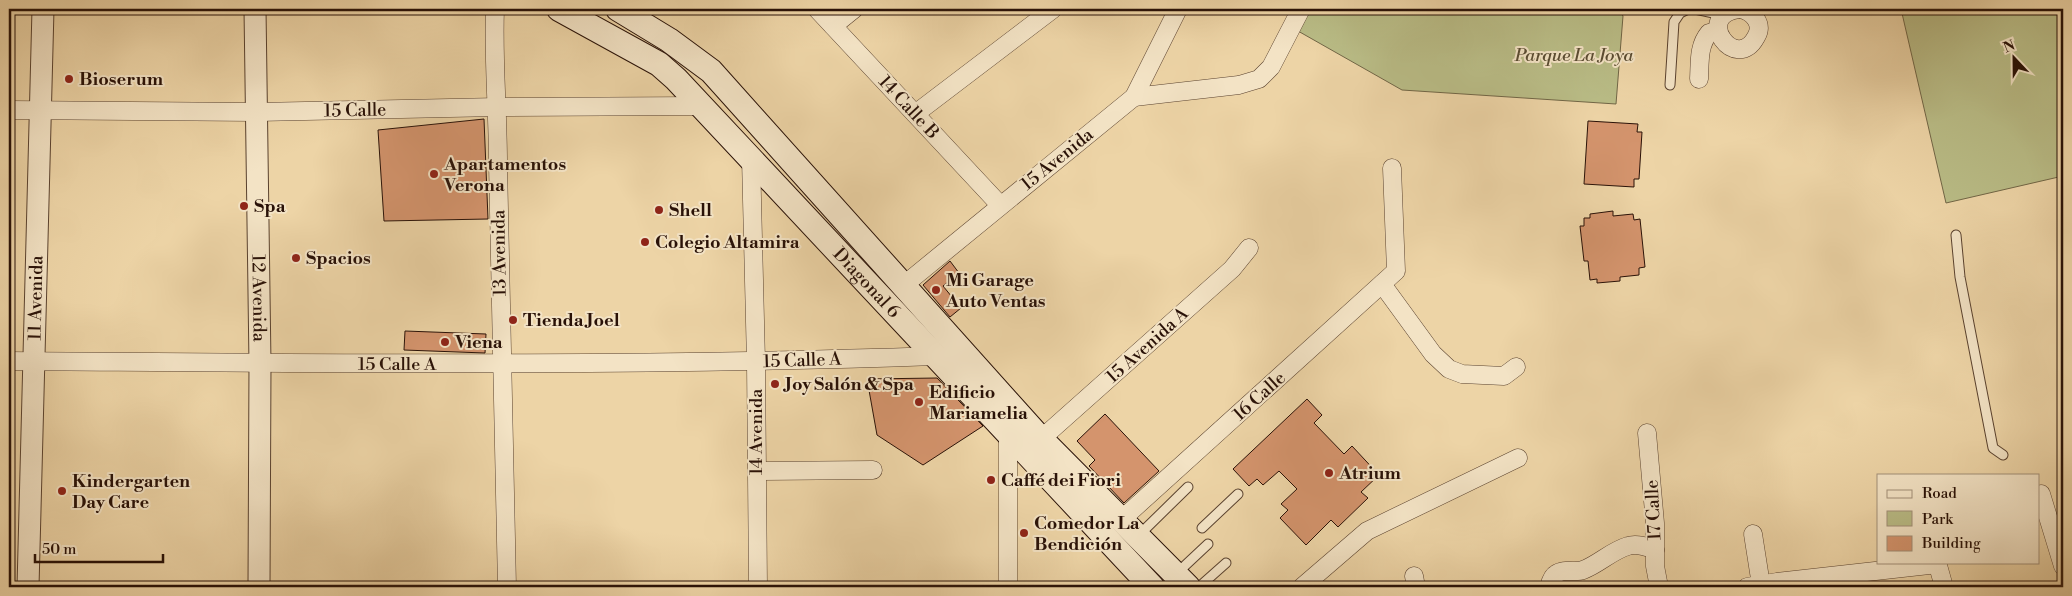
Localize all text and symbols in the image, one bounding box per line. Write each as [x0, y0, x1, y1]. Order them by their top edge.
north arrow [1990, 32, 2040, 82]
text: N [2001, 36, 2018, 57]
park label: Parque La Joya [1514, 44, 1634, 67]
place label: Bioserum [79, 68, 164, 91]
street label: 14 Calle B [873, 71, 944, 144]
marker: Bioserum [63, 73, 75, 85]
street label: 15 Calle [324, 98, 387, 123]
street label: 15 Avenida [1016, 123, 1099, 196]
place label: Apartamentos Verona [443, 153, 566, 197]
marker: Apartamentos Verona [428, 168, 440, 180]
place label: Spa [254, 195, 286, 218]
place label: Shell [669, 199, 712, 222]
marker: Spa [238, 200, 250, 212]
marker: Shell [653, 204, 665, 216]
street label: 13 Avenida [487, 209, 512, 297]
place label: Colegio Altamira [655, 231, 800, 254]
marker: Colegio Altamira [639, 236, 651, 248]
street label: Diagonal 6 [828, 243, 905, 323]
place label: Spacios [306, 247, 371, 270]
marker: Spacios [290, 252, 302, 264]
street label: 11 Avenida [23, 254, 49, 341]
street label: 12 Avenida [246, 254, 271, 343]
place label: Mi Garage Auto Ventas [945, 269, 1046, 313]
marker: Mi Garage Auto Ventas [930, 284, 942, 296]
street label: 15 Avenida A [1101, 302, 1194, 388]
place label: Tienda Joel [523, 309, 620, 332]
marker: Tienda Joel [507, 314, 519, 326]
place label: Viena [454, 331, 503, 354]
marker: Viena [439, 336, 451, 348]
street label: 15 Calle A [762, 348, 842, 373]
street label: 15 Calle A [358, 353, 437, 376]
street label: 16 Calle [1228, 367, 1290, 426]
place label: Joy Salón & Spa [782, 373, 914, 396]
marker: Joy Salón & Spa [769, 378, 781, 390]
place label: Edificio Mariamelia [929, 381, 1028, 425]
street label: 14 Avenida [745, 388, 768, 475]
marker: Edificio Mariamelia [913, 396, 925, 408]
place label: Atrium [1338, 462, 1401, 485]
marker: Atrium [1323, 467, 1335, 479]
place label: Caffé dei Fiori [1001, 469, 1121, 492]
place label: Kindergarten Day Care [72, 470, 190, 514]
marker: Caffé dei Fiori [985, 474, 997, 486]
legend [1877, 474, 2040, 564]
street label: 17 Calle [1640, 479, 1667, 541]
text: Road [1922, 484, 1957, 503]
marker: Kindergarten Day Care [56, 485, 68, 497]
text: Park [1922, 510, 1954, 529]
place label: Comedor La Bendición [1034, 512, 1140, 556]
marker: Comedor La Bendición [1018, 527, 1030, 539]
scale bar [35, 531, 162, 563]
text: Building [1921, 534, 1981, 553]
text: 50 m [42, 540, 76, 559]

